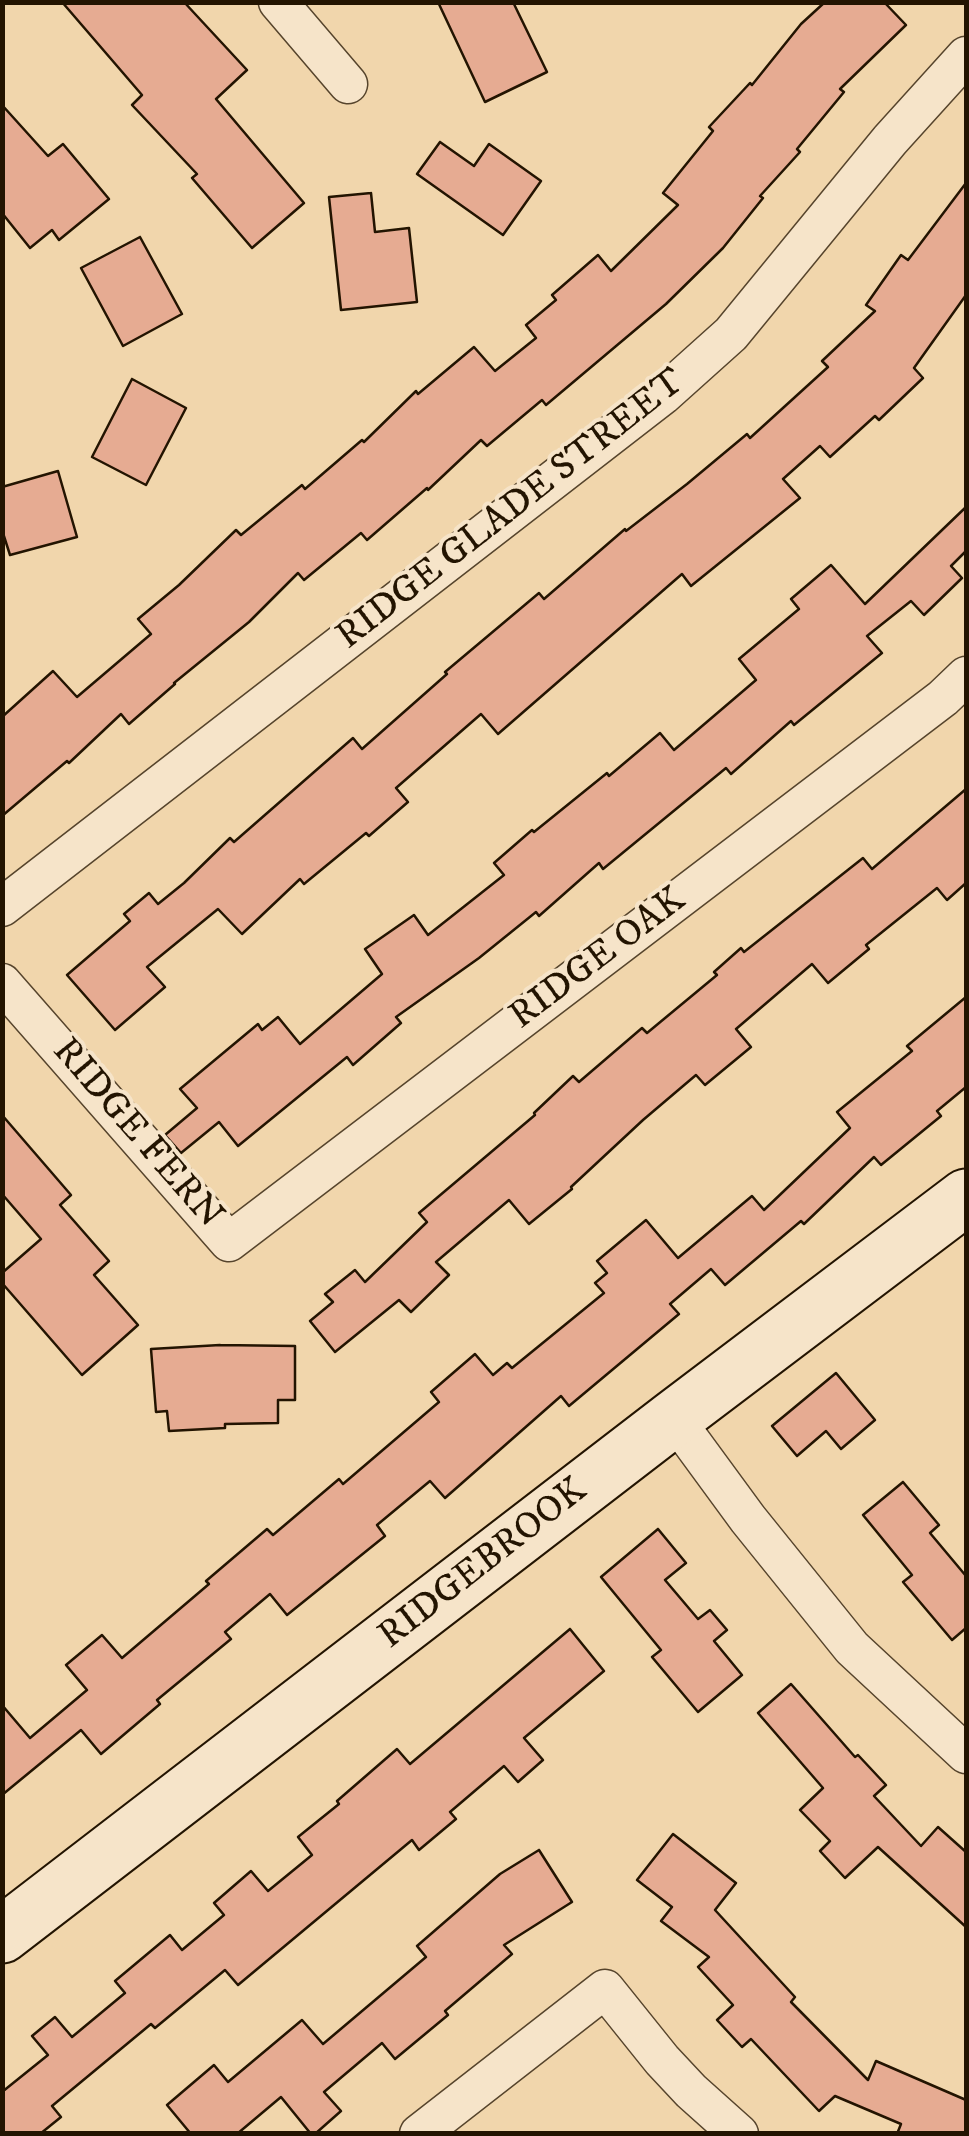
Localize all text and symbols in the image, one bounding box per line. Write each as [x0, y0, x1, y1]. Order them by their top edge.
street label: RIDGE GLADE STREET [329, 361, 695, 661]
street label: RIDGE OAK [502, 879, 696, 1041]
street label: RIDGE FERN [41, 1030, 231, 1240]
street label: RIDGEBROOK [371, 1470, 597, 1660]

